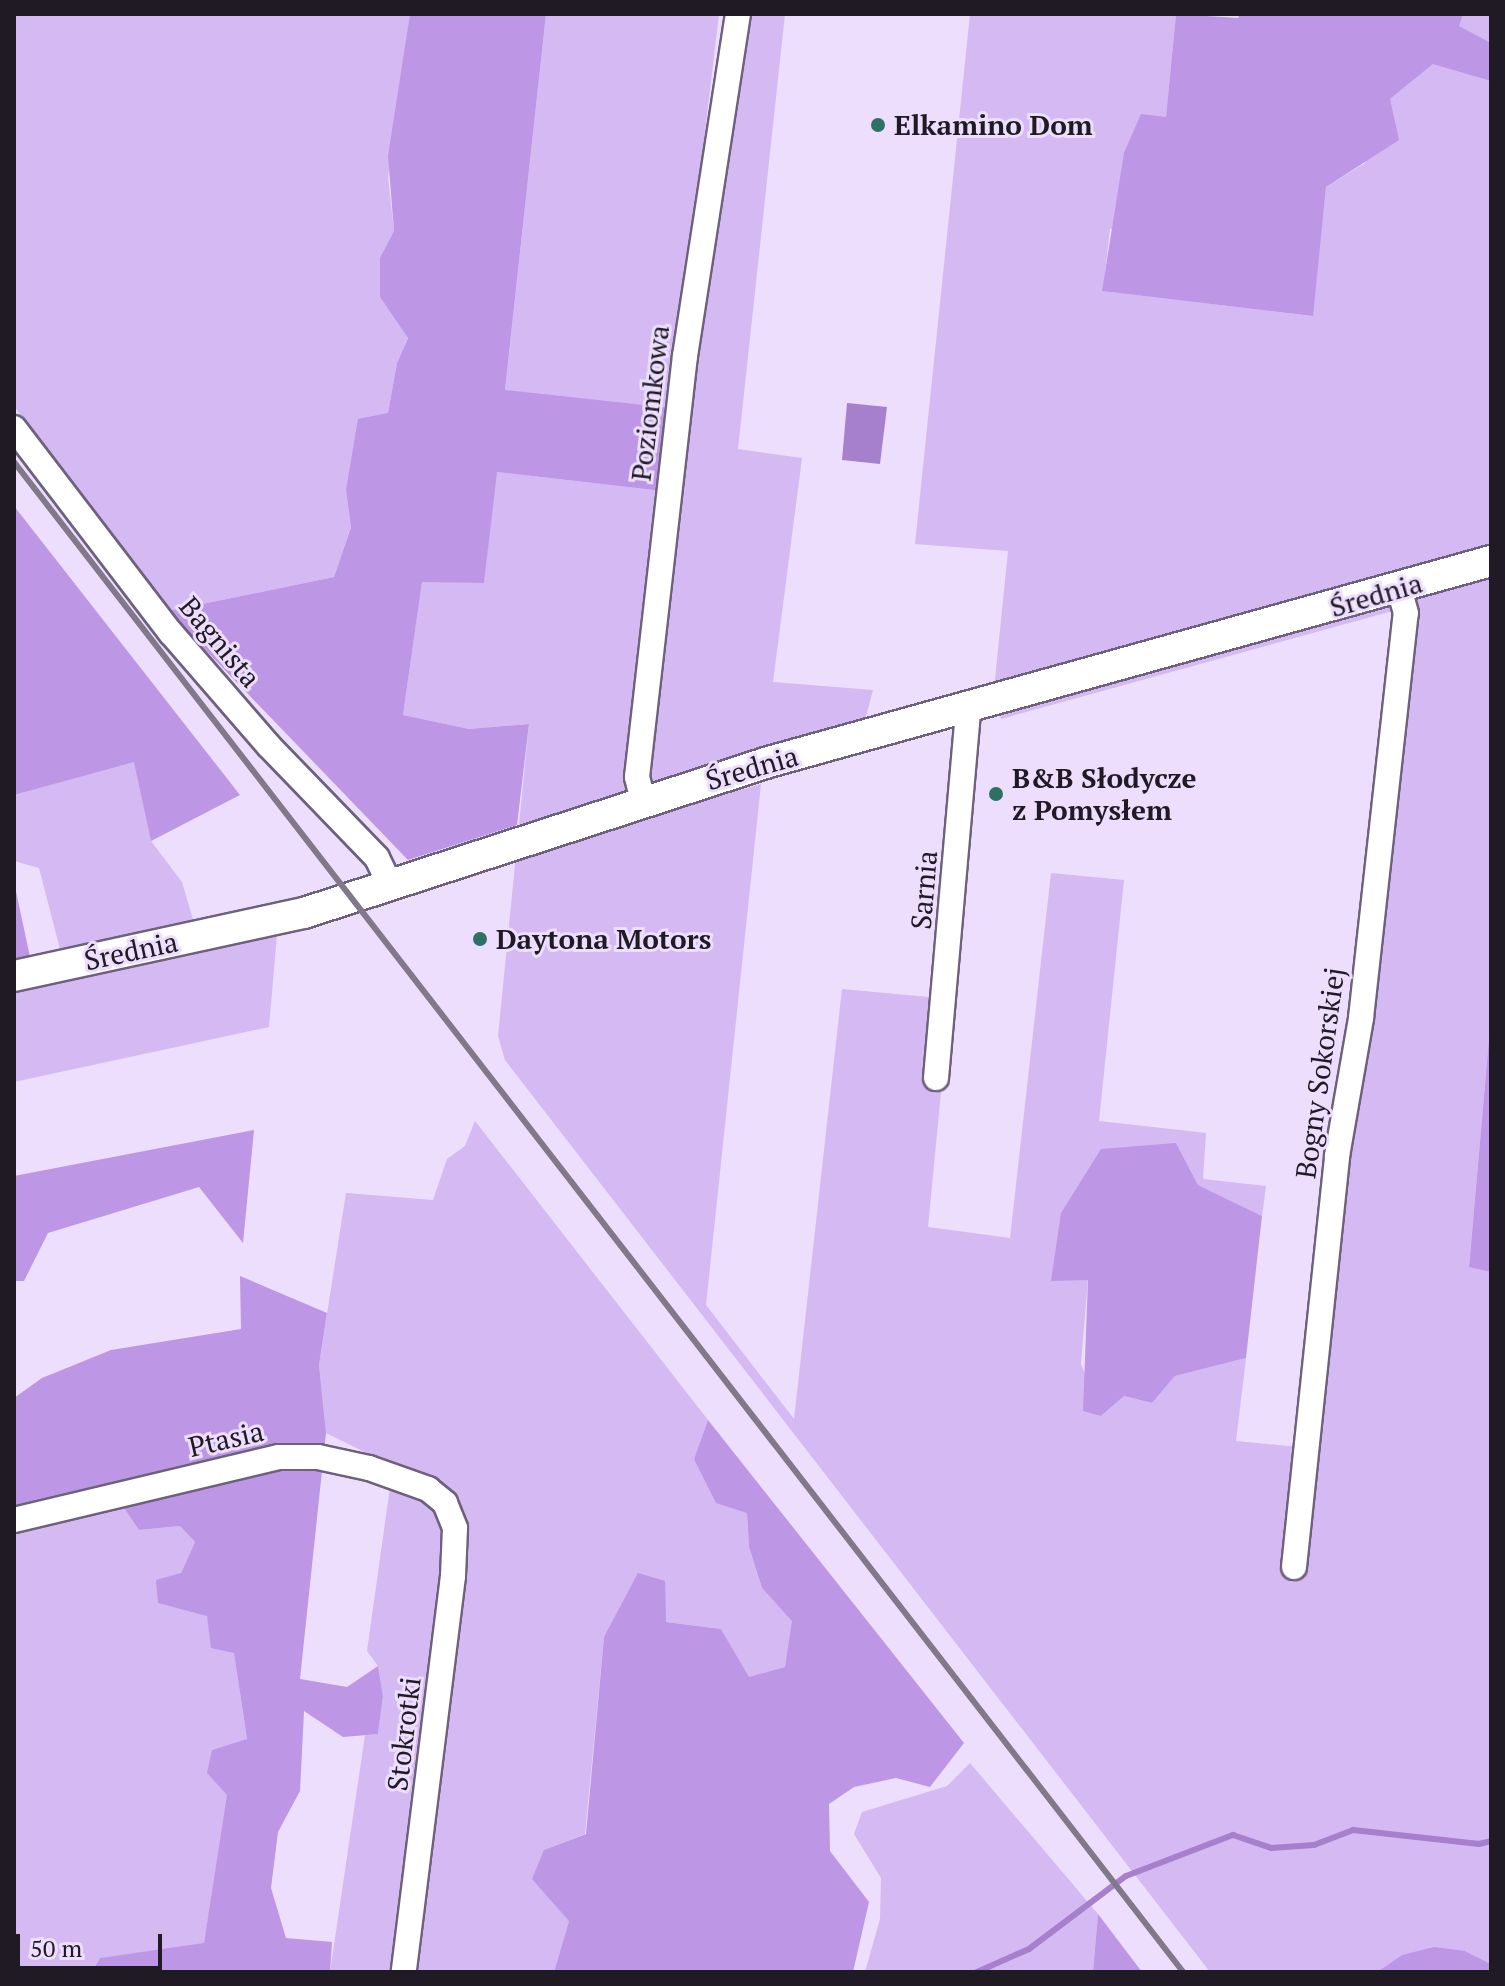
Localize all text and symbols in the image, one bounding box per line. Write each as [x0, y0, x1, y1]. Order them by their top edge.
place label: Elkamino Dom [894, 108, 1093, 142]
marker: Elkamino Dom [869, 116, 887, 134]
street label: Poziomkowa [624, 323, 676, 483]
street label: Średnia [1326, 566, 1426, 624]
street label: Bagnista [172, 590, 268, 694]
street label: Średnia [702, 739, 802, 797]
place label: B&B Słodycze z Pomysłem [1012, 761, 1196, 827]
marker: B&B Słodycze z Pomysłem [987, 785, 1005, 803]
street label: Sarnia [904, 849, 944, 931]
place label: Daytona Motors [496, 922, 711, 956]
street label: Średnia [81, 925, 181, 977]
marker: Daytona Motors [471, 930, 489, 948]
street label: Bogny Sokorskiej [1289, 965, 1351, 1181]
street label: Ptasia [185, 1414, 267, 1464]
street label: Stokrotki [380, 1675, 428, 1793]
scale bar [20, 1918, 166, 1968]
text: 50 m [30, 1932, 82, 1964]

